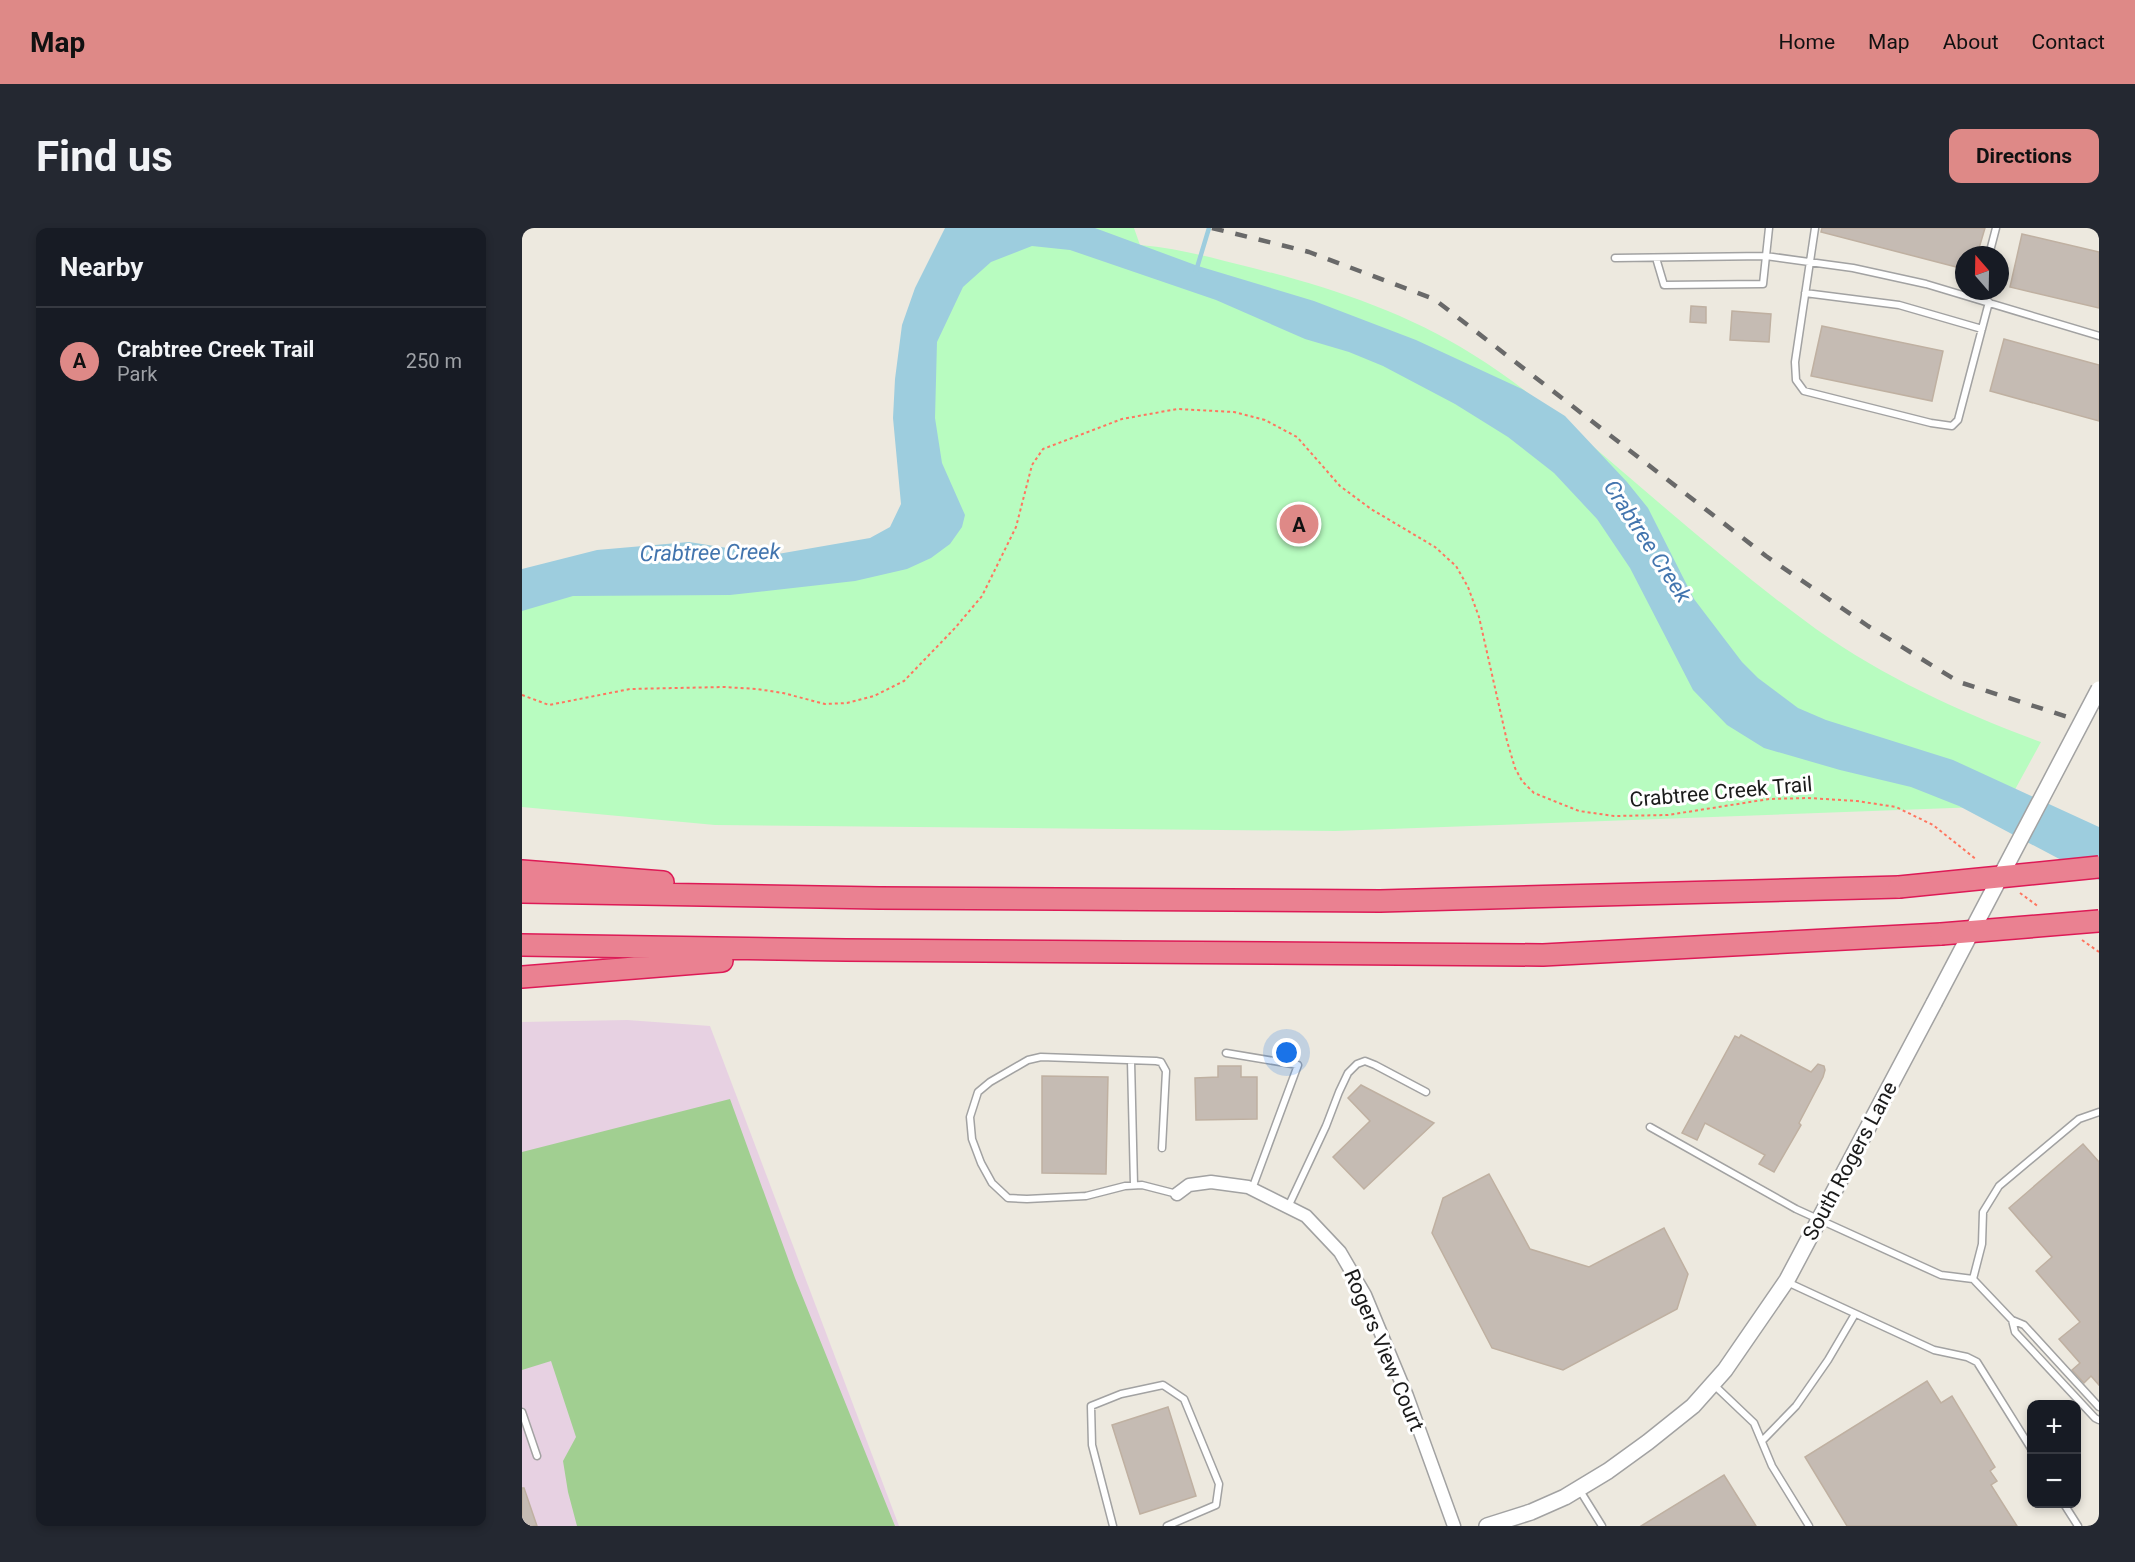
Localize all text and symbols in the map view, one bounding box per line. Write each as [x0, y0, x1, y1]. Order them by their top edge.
text: Map [30, 26, 85, 59]
text: Home [1779, 30, 1835, 54]
text: Map [1868, 30, 1910, 54]
text: About [1943, 30, 1999, 54]
text: Contact [2032, 30, 2105, 54]
button: Directions [1949, 129, 2099, 183]
text: Find us [36, 132, 173, 181]
north arrow [1955, 246, 2009, 300]
text: Nearby [60, 252, 143, 282]
text: Crabtree Creek Trail [117, 337, 314, 362]
text: A [73, 349, 86, 373]
text: 250 m [406, 349, 462, 373]
text: Park [117, 362, 157, 386]
water label: Crabtree Creek [1599, 475, 1697, 608]
pin: A [1280, 502, 1318, 546]
water label: Crabtree Creek [639, 539, 782, 566]
street label: Crabtree Creek Trail [1629, 772, 1813, 812]
your location [1272, 1038, 1301, 1067]
street label: South Rogers Lane [1798, 1078, 1902, 1244]
street label: Rogers View Court [1339, 1266, 1429, 1435]
map controls [2027, 1400, 2081, 1508]
button: + [2027, 1400, 2081, 1454]
button: − [2027, 1454, 2081, 1508]

